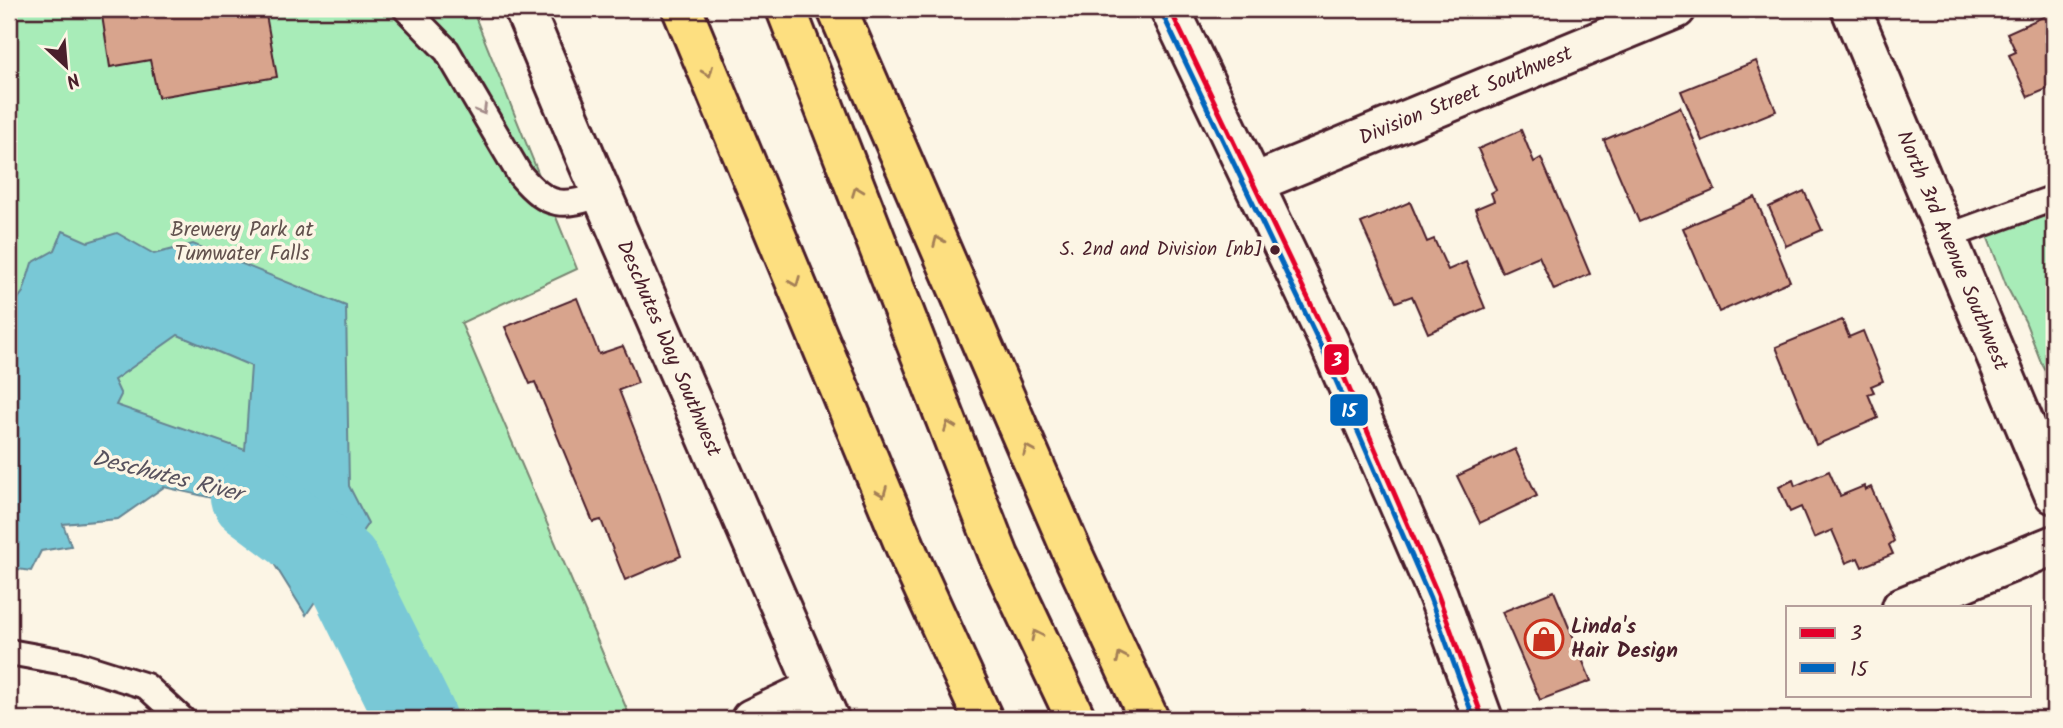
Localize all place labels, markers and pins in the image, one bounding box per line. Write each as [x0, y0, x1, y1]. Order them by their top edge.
place label: S. 2nd and Division [nb] [1060, 235, 1262, 265]
marker: S. 2nd and Division [nb] [1268, 243, 1282, 257]
place label: Linda's Hair Design [1571, 611, 1678, 668]
shop icon: Linda's Hair Design [1523, 618, 1565, 660]

